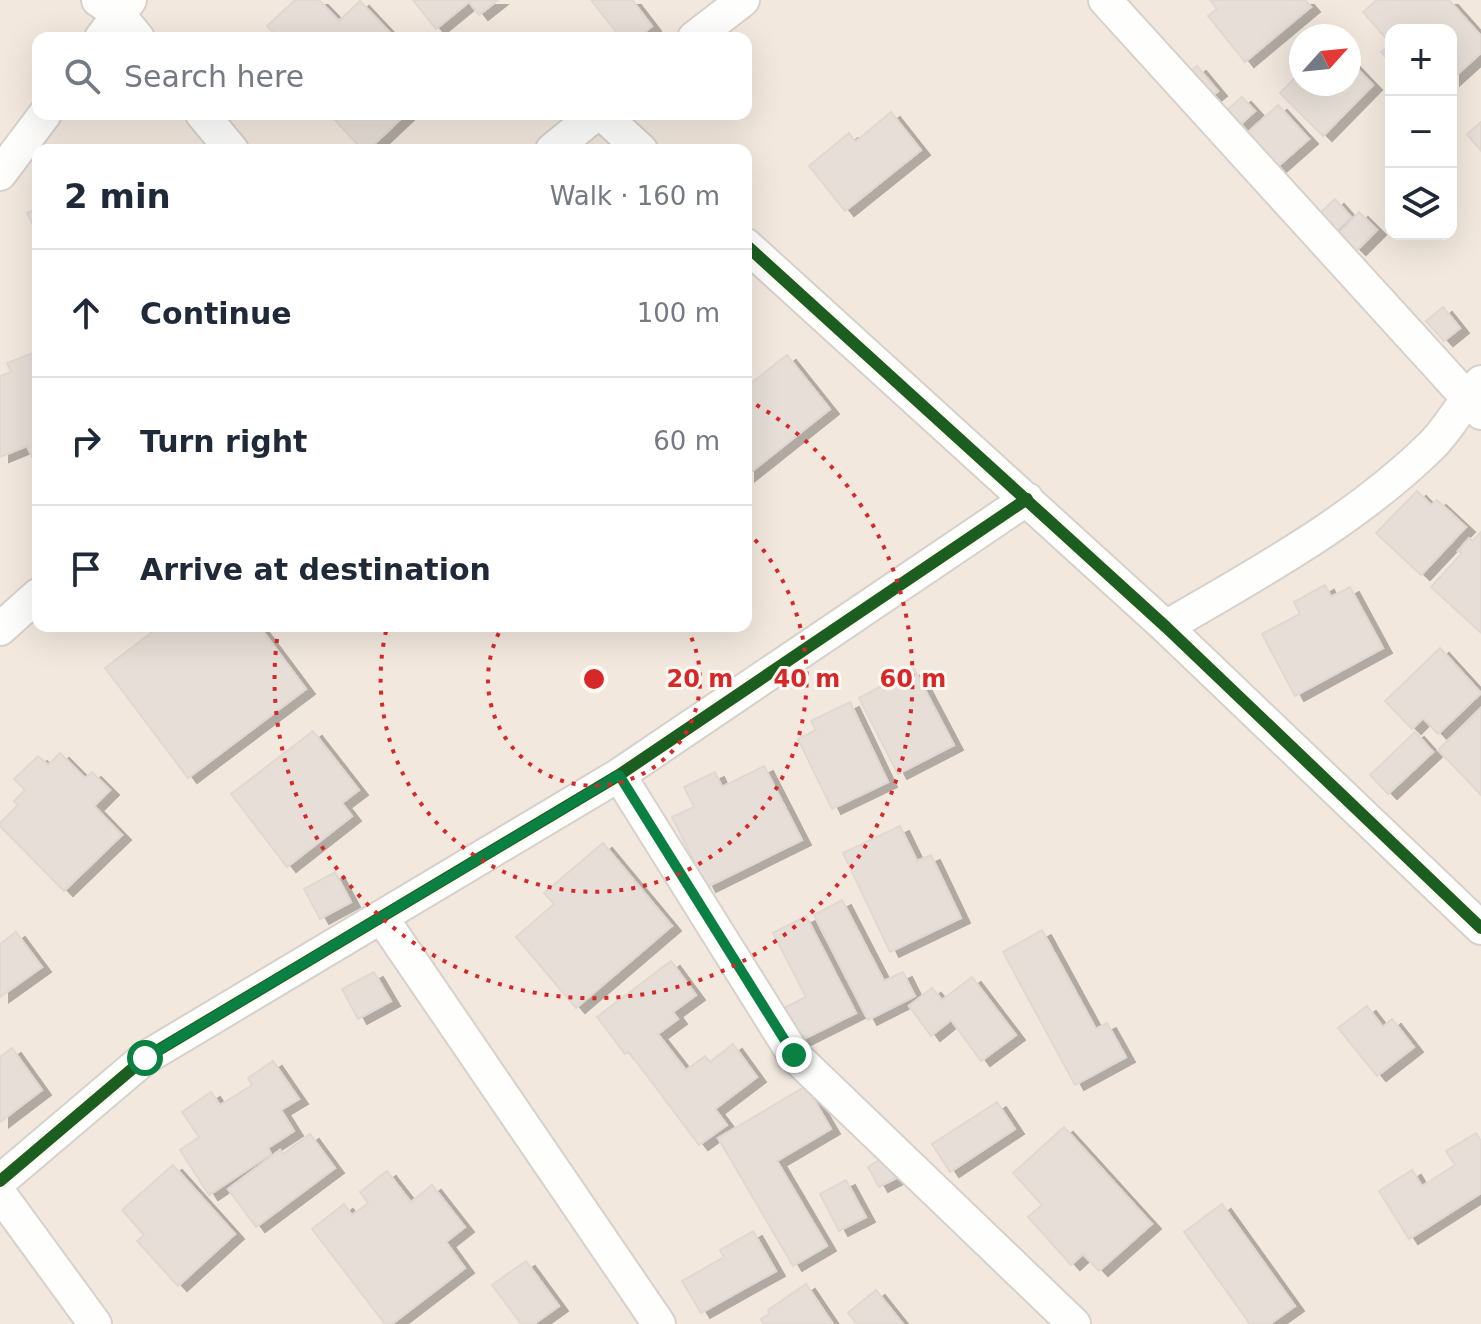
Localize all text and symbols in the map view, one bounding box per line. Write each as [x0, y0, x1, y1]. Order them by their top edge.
north arrow [1289, 24, 1361, 96]
map controls [1385, 24, 1457, 240]
button: + [1385, 24, 1457, 96]
search box [32, 32, 752, 120]
icon: search [60, 54, 104, 98]
text: Search here [124, 59, 304, 94]
button: − [1385, 96, 1457, 168]
button: layers [1385, 168, 1457, 240]
text: 2 min [64, 176, 171, 216]
text: Walk · 160 m [550, 181, 720, 211]
icon: ahead [64, 291, 108, 335]
text: Continue [140, 296, 292, 331]
text: 100 m [637, 298, 720, 328]
icon: right [64, 419, 108, 463]
text: Turn right [140, 424, 307, 459]
text: 60 m [653, 426, 720, 456]
icon: arrive [64, 547, 108, 591]
text: Arrive at destination [140, 552, 491, 587]
centre of rings [580, 665, 608, 693]
text: 20 m [667, 665, 733, 693]
text: 40 m [774, 665, 840, 693]
text: 60 m [880, 665, 946, 693]
route end [776, 1037, 812, 1073]
route start [127, 1040, 163, 1076]

